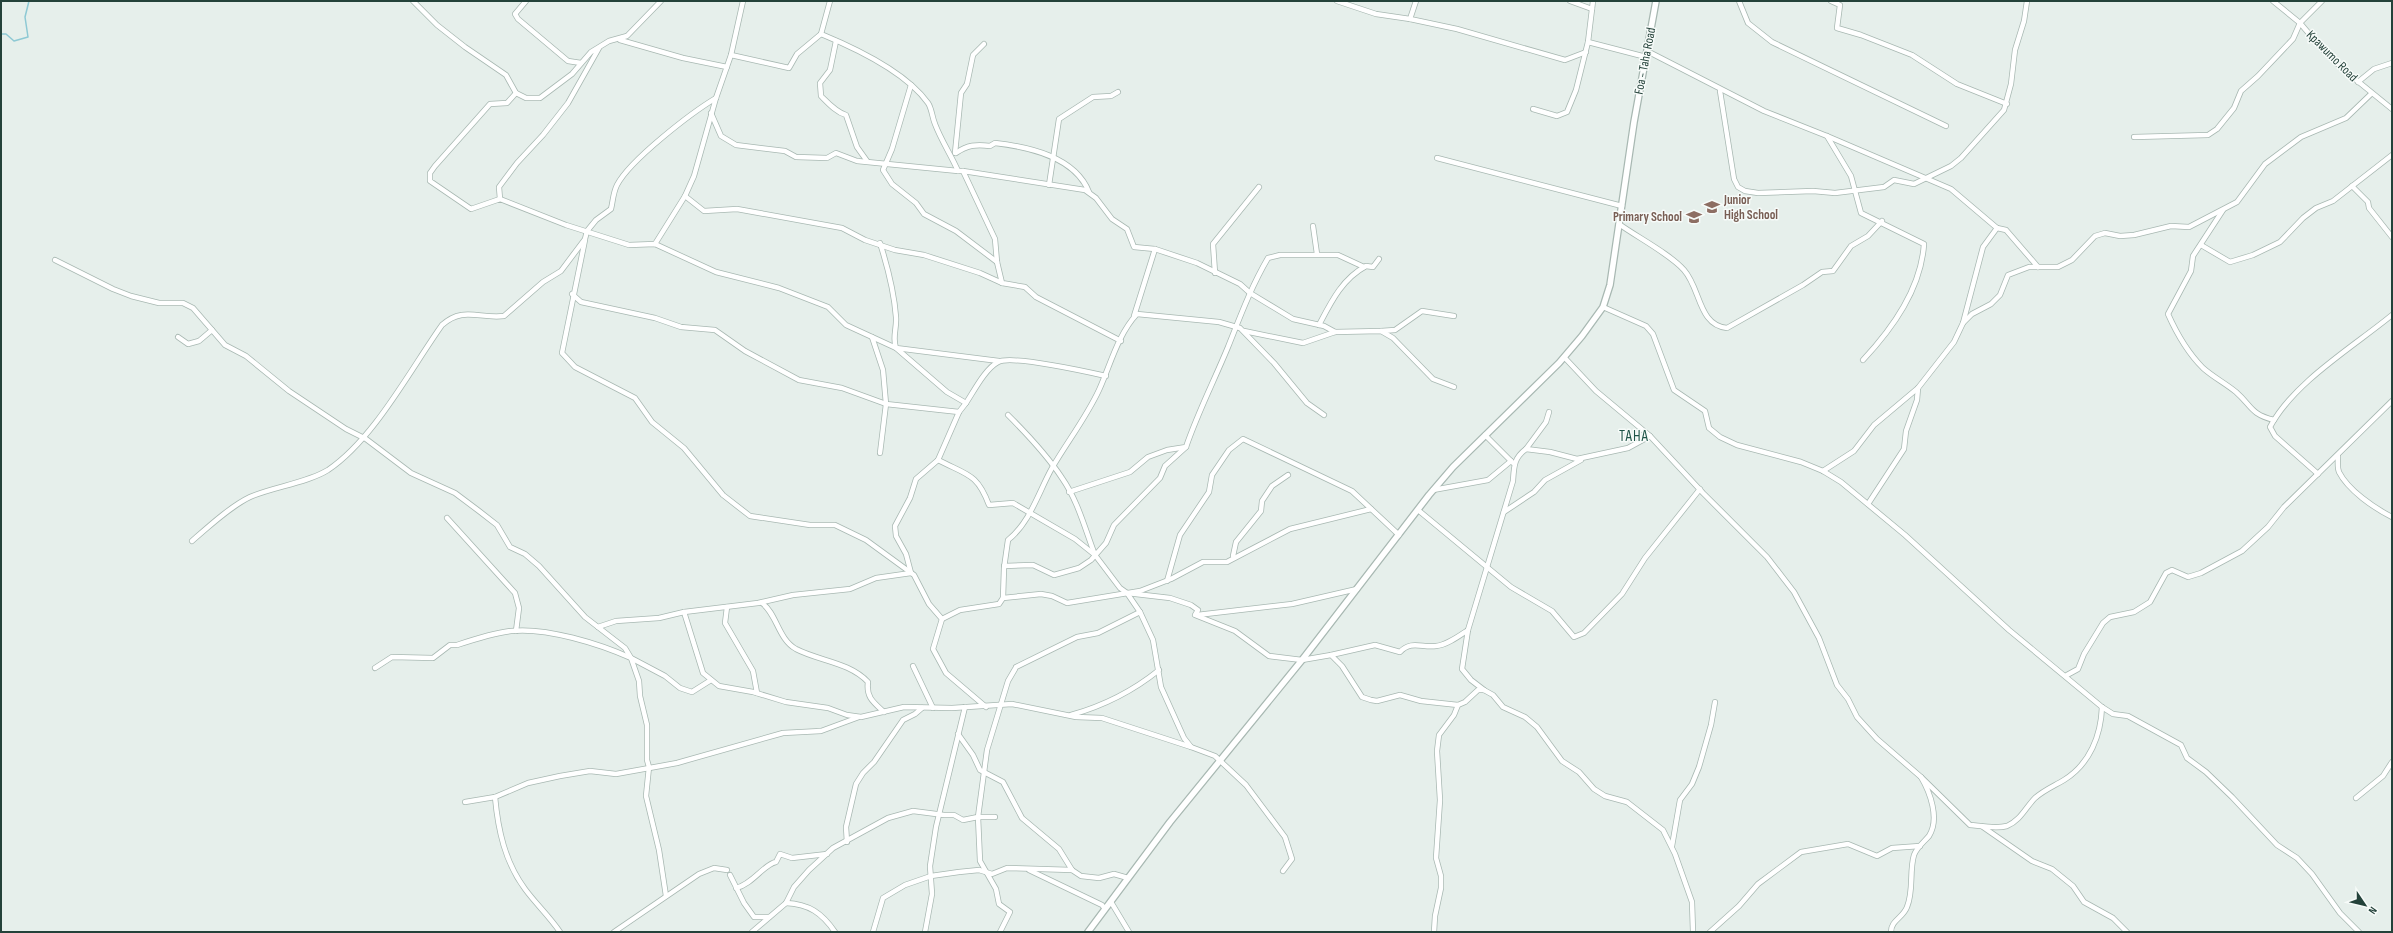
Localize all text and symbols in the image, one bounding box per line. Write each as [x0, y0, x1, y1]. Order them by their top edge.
street label: Foa - Taha Road [1631, 26, 1659, 96]
street label: Kpawumo Road [2303, 27, 2361, 85]
place label: Junior High School [1723, 192, 1778, 223]
school or university icon: Junior High School [1703, 198, 1721, 216]
school or university icon: Primary School [1685, 208, 1703, 226]
place label: Primary School [1613, 209, 1682, 225]
district label: TAHA [1619, 427, 1649, 446]
north arrow [2345, 885, 2385, 925]
text: N [2366, 904, 2380, 917]

